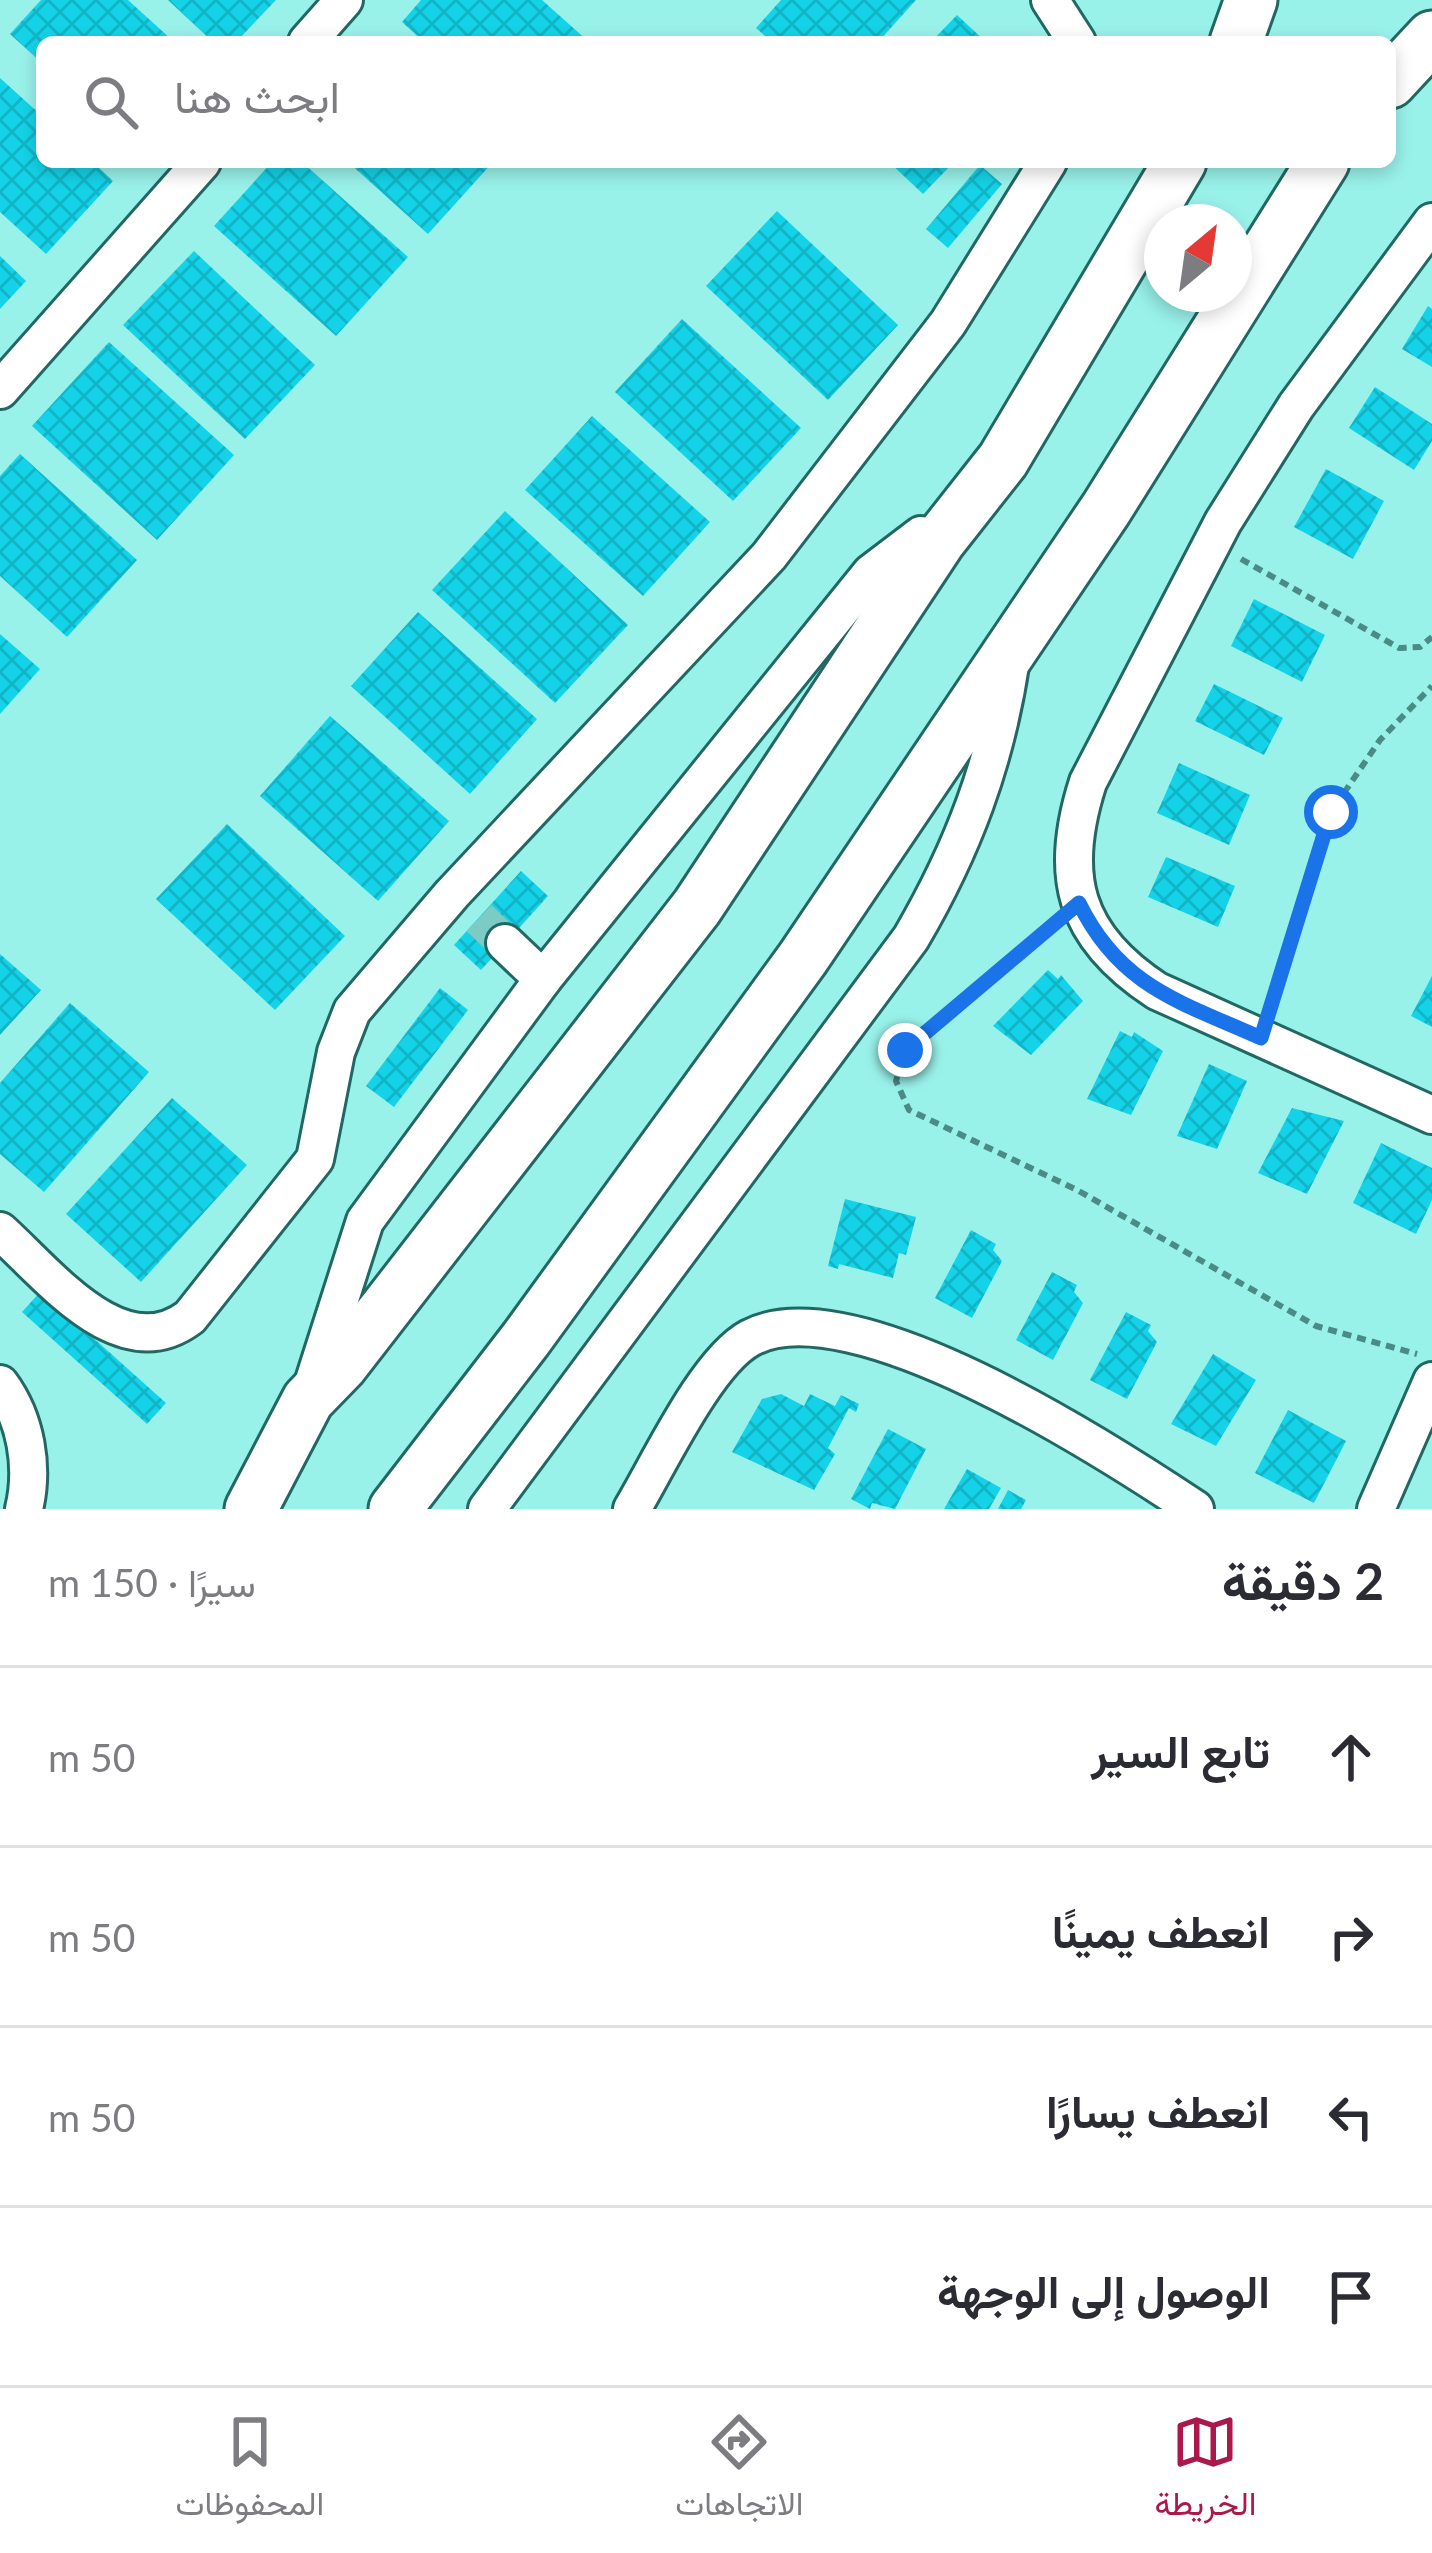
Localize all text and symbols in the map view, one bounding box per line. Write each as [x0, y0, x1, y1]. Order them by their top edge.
search box [36, 36, 1396, 168]
icon: search [78, 69, 144, 135]
text: ابحث هنا [174, 69, 340, 123]
north arrow [1144, 204, 1252, 312]
route start [1304, 785, 1358, 839]
route end [878, 1023, 932, 1077]
text: 2 دقيقة [1222, 1550, 1384, 1611]
text: سيرًا · 150 m [48, 1559, 256, 1605]
text: تابع السير [1091, 1724, 1270, 1778]
icon: ahead [1318, 1724, 1384, 1790]
text: 50 m [48, 1734, 135, 1780]
text: انعطف يمينًا [1052, 1904, 1270, 1958]
icon: right [1318, 1904, 1384, 1970]
text: 50 m [48, 1914, 135, 1960]
text: انعطف يسارًا [1046, 2084, 1270, 2138]
icon: left [1318, 2084, 1384, 2150]
text: 50 m [48, 2094, 135, 2140]
text: الوصول إلى الوجهة [937, 2264, 1270, 2318]
icon: arrive [1318, 2264, 1384, 2330]
tab: المحفوظات [176, 2409, 324, 2533]
tab: الاتجاهات [675, 2409, 803, 2533]
tab: الخريطة [1154, 2409, 1256, 2533]

